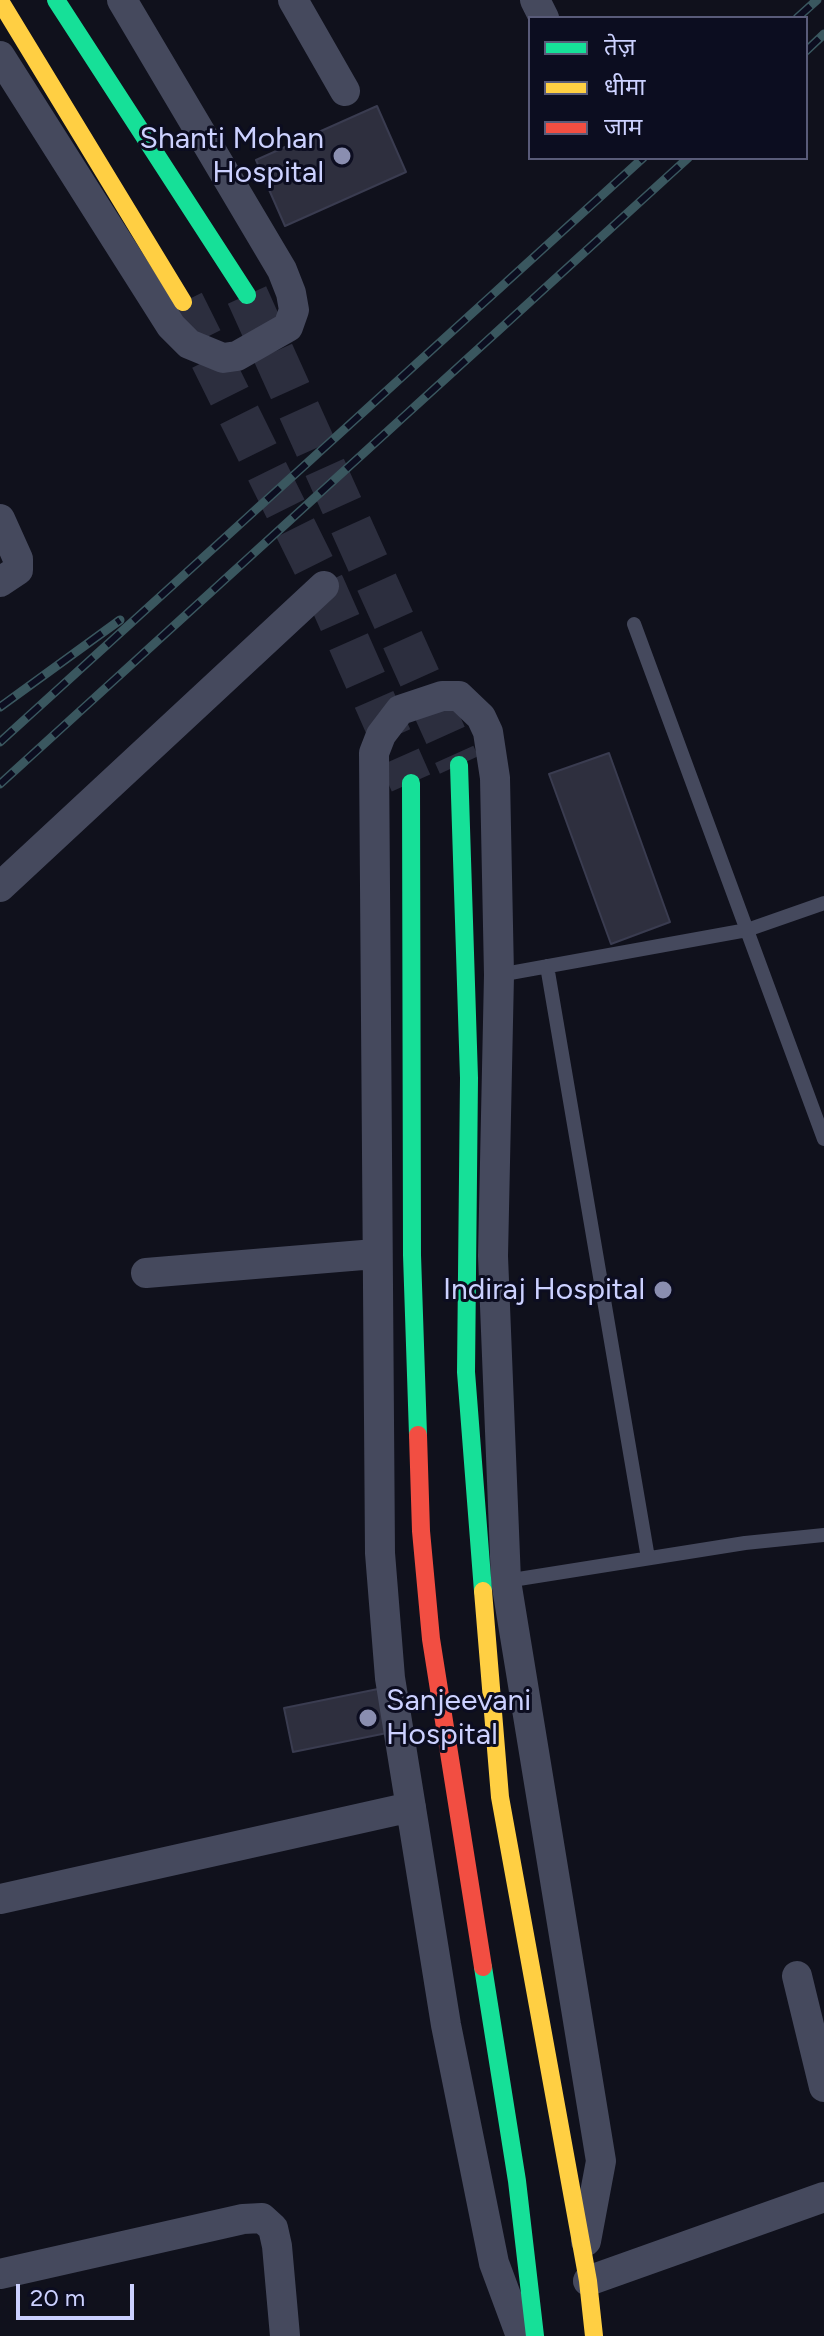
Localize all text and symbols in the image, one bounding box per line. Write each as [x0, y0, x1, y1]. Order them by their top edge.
legend [528, 16, 808, 160]
text: तेज़ [604, 32, 636, 61]
text: धीमा [604, 72, 646, 101]
text: जाम [604, 112, 642, 141]
place label: Shanti Mohan Hospital [140, 121, 324, 192]
marker: Shanti Mohan Hospital [331, 145, 353, 167]
place label: Indiraj Hospital [443, 1272, 645, 1308]
marker: Indiraj Hospital [652, 1279, 674, 1301]
place label: Sanjeevani Hospital [386, 1683, 531, 1754]
marker: Sanjeevani Hospital [357, 1707, 379, 1729]
scale bar [20, 2268, 138, 2318]
text: 20 m [30, 2283, 85, 2312]

